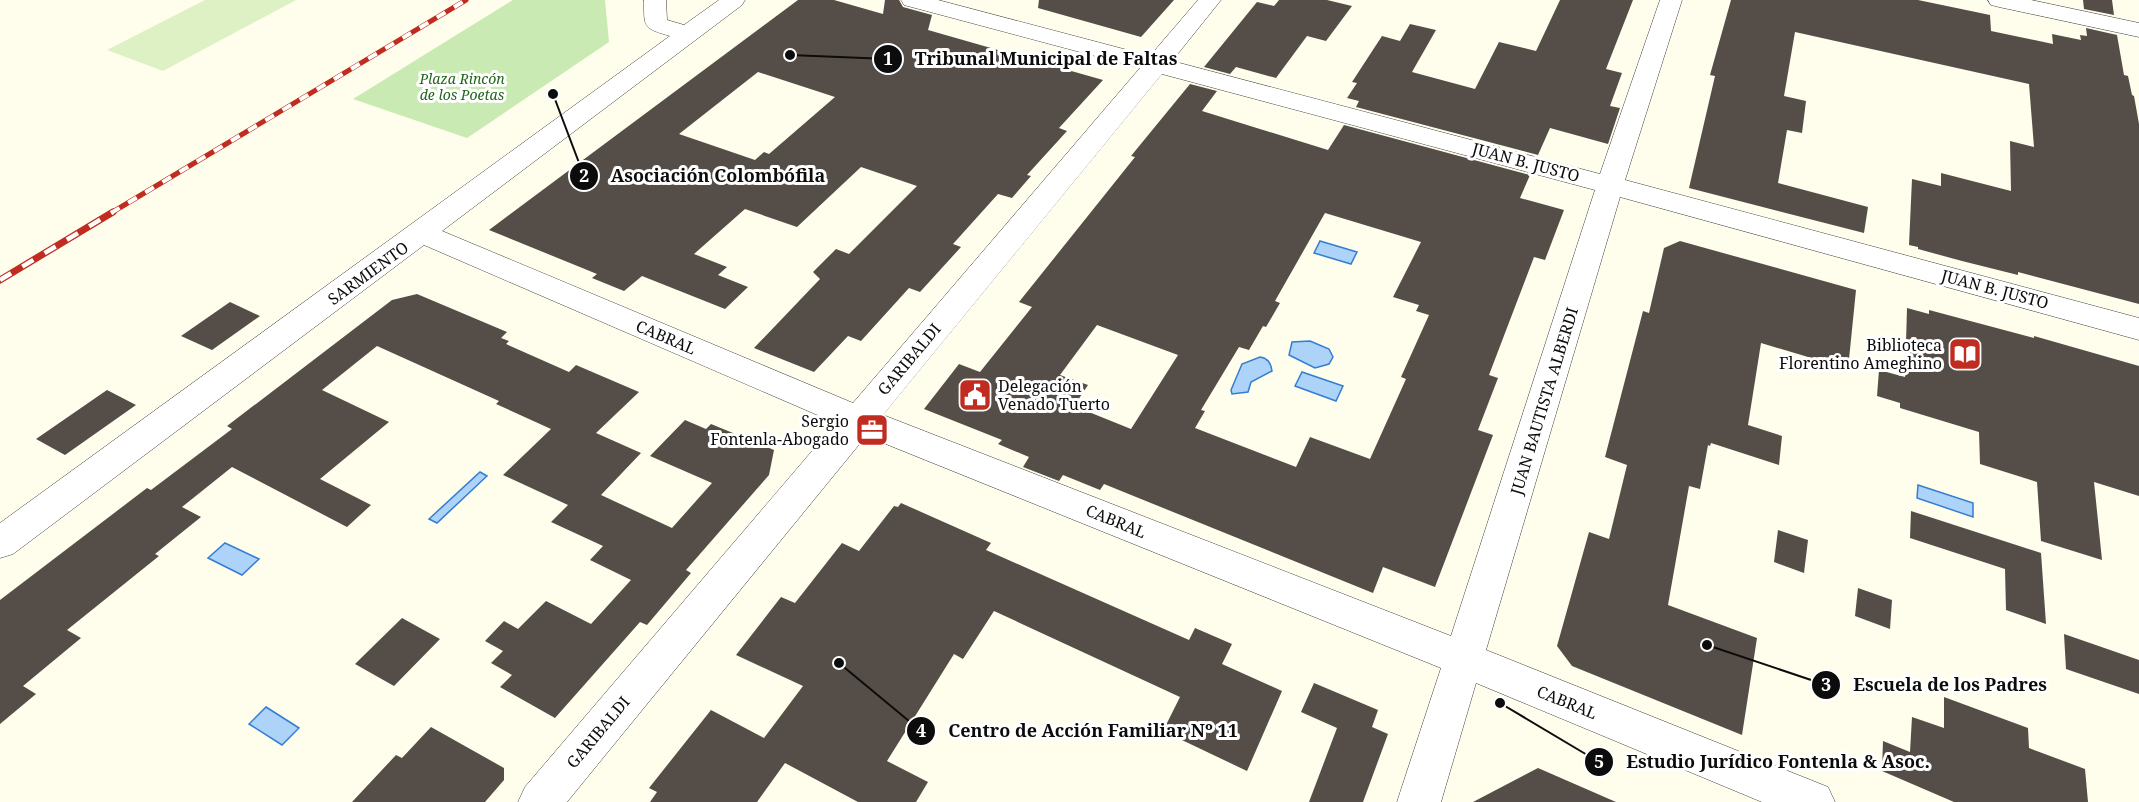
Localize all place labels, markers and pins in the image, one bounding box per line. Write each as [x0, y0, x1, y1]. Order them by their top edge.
callout: Tribunal Municipal de Faltas [873, 41, 1190, 77]
callout: Asociación Colombófila [569, 158, 838, 194]
place label: Biblioteca Florentino Ameghino [1779, 334, 1942, 374]
library icon: Biblioteca Florentino Ameghino [1947, 336, 1983, 372]
place label: Delegación Venado Tuerto [998, 375, 1110, 415]
public building icon: Delegación Venado Tuerto [957, 377, 993, 413]
place label: Sergio Fontenla-Abogado [710, 410, 849, 450]
office icon: Sergio Fontenla-Abogado [854, 412, 890, 448]
callout: Escuela de los Padres [1811, 667, 2058, 703]
callout: Centro de Acción Familiar Nº 11 [906, 713, 1249, 749]
callout: Estudio Jurídico Fontenla & Asoc. [1584, 744, 1941, 780]

